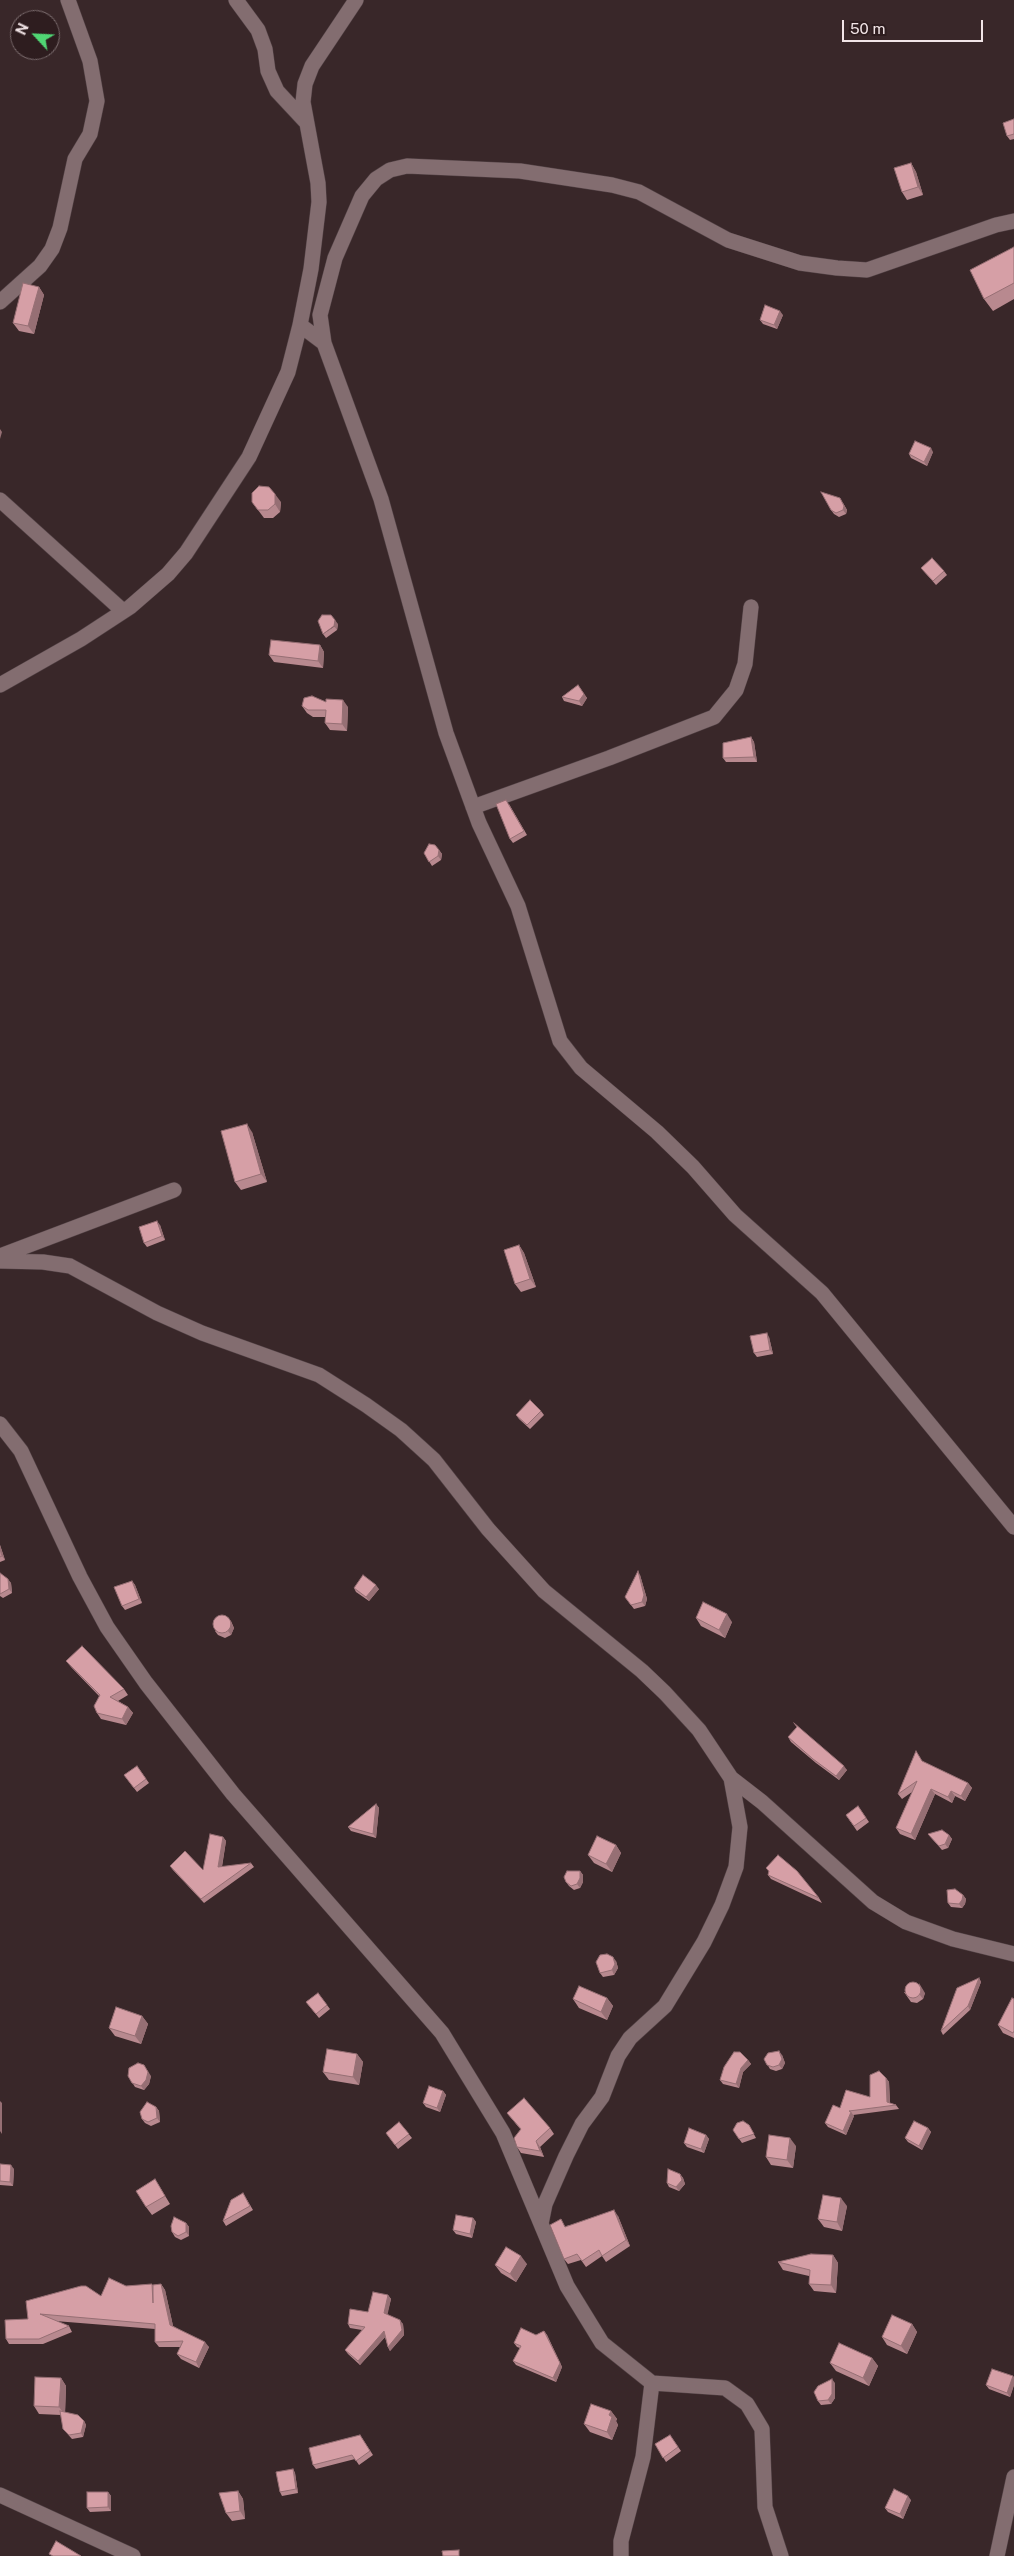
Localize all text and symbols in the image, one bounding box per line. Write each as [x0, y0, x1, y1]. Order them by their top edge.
north arrow [10, 10, 60, 60]
scale bar [844, 10, 985, 42]
text: 50 m [850, 20, 885, 37]
text: N [13, 21, 32, 37]

